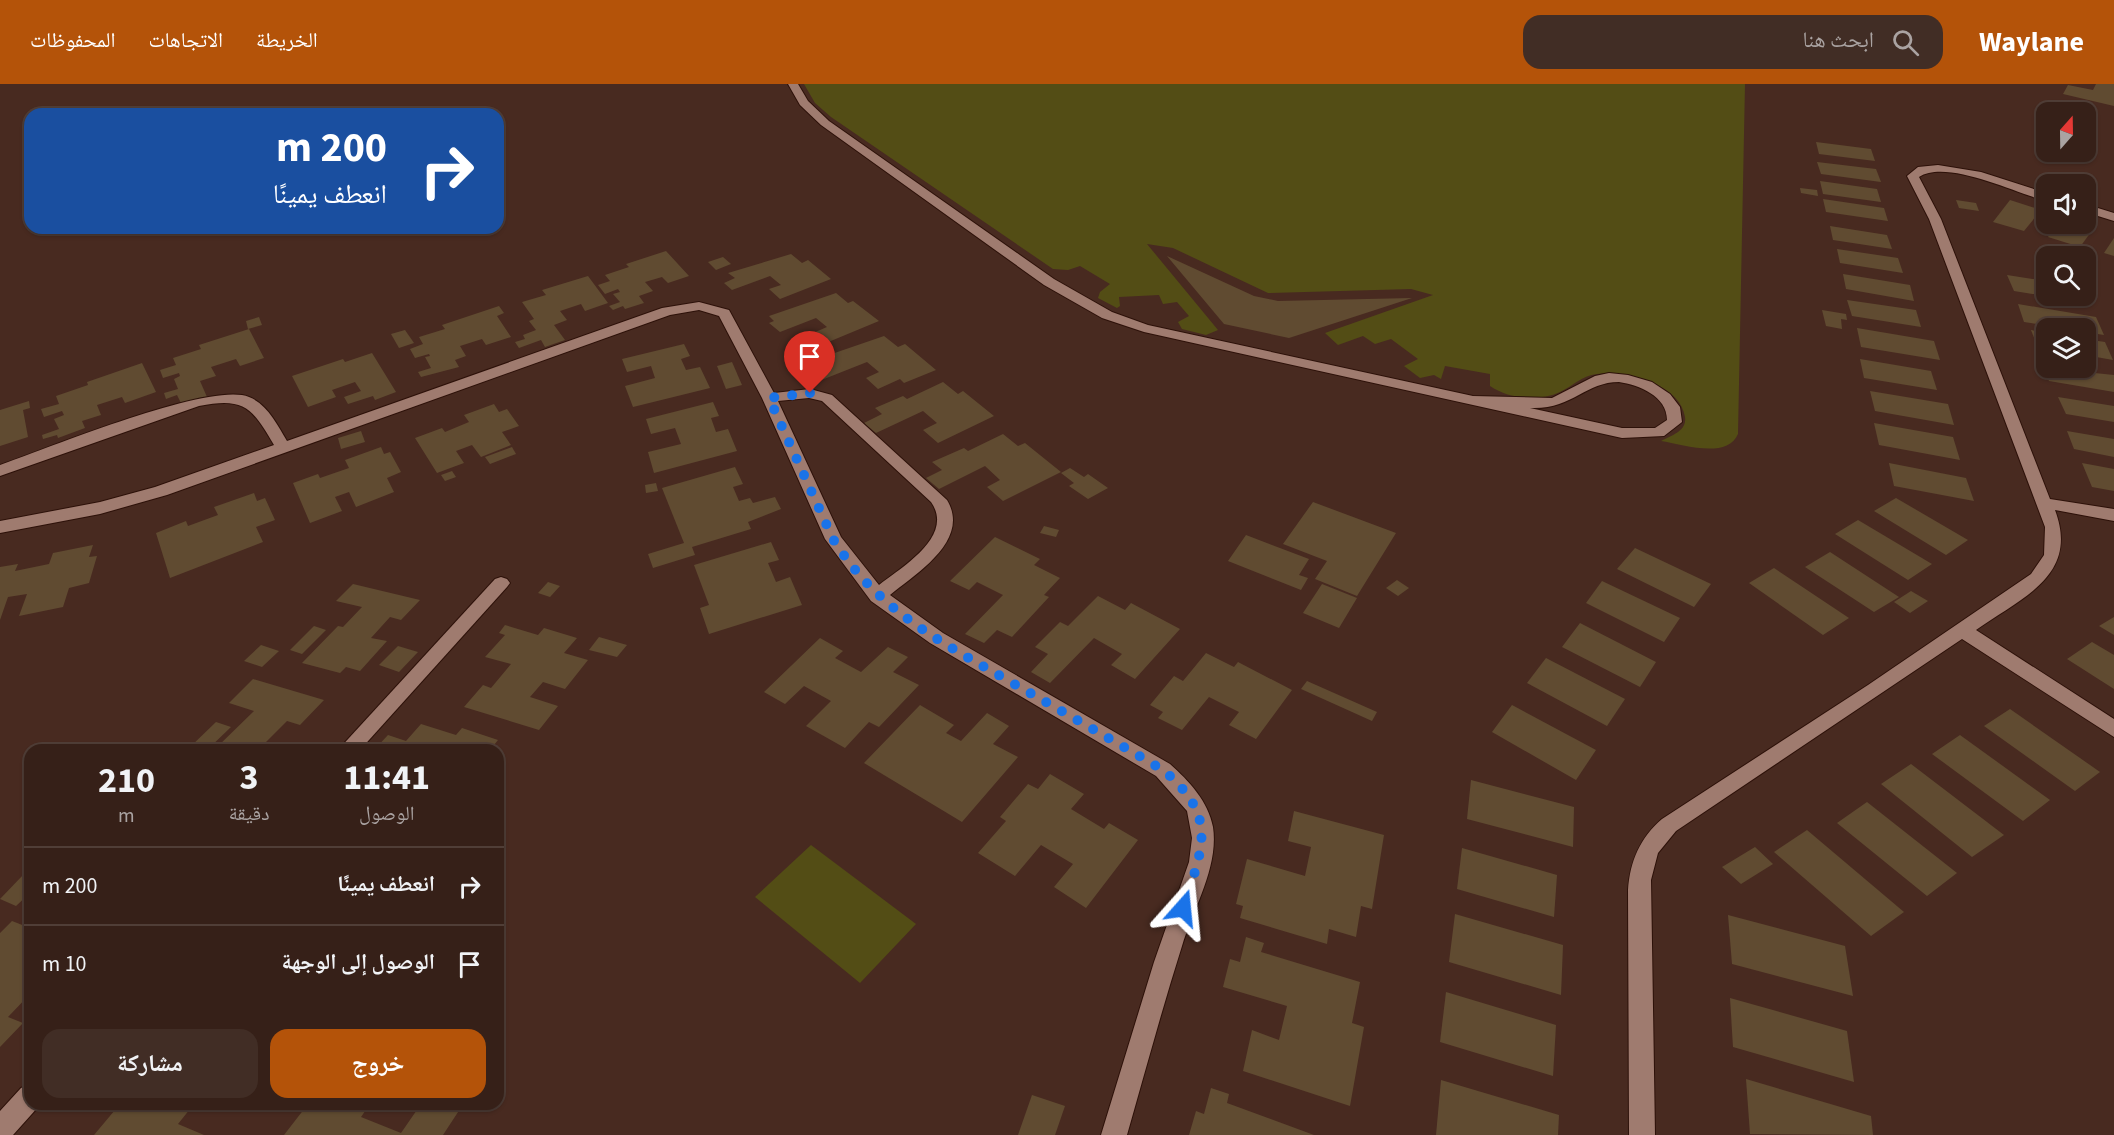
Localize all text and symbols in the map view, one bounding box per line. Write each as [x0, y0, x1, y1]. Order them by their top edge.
search box [1523, 15, 1943, 69]
text: Waylane [1979, 22, 2084, 62]
text: ابحث هنا [1802, 24, 1874, 56]
text: المحفوظات [30, 25, 115, 55]
text: الاتجاهات [148, 25, 223, 55]
text: الخريطة [256, 25, 318, 55]
icon: search [1889, 26, 1922, 59]
north arrow [2036, 102, 2096, 162]
map controls [2036, 102, 2096, 378]
text: 200 m [276, 118, 387, 178]
icon: right [408, 132, 486, 210]
button: sound [2036, 174, 2096, 234]
text: انعطف يمينًا [273, 175, 387, 214]
button: search [2036, 246, 2096, 306]
button: layers [2036, 318, 2096, 378]
pin [784, 331, 835, 393]
icon: arrive [793, 340, 826, 373]
text: 3 [240, 752, 259, 803]
text: 11:41 [343, 752, 430, 803]
text: 210 [98, 755, 155, 806]
text: دقيقة [229, 800, 269, 828]
text: الوصول [359, 800, 414, 828]
text: m [118, 802, 135, 830]
text: انعطف يمينًا [337, 868, 435, 900]
text: 200 m [42, 870, 97, 902]
icon: right [453, 870, 486, 903]
position arrow [1151, 876, 1215, 940]
text: الوصول إلى الوجهة [282, 946, 435, 978]
text: 10 m [42, 948, 87, 980]
icon: arrive [453, 948, 486, 981]
button: مشاركة [42, 1029, 258, 1098]
button: خروج [270, 1029, 486, 1098]

